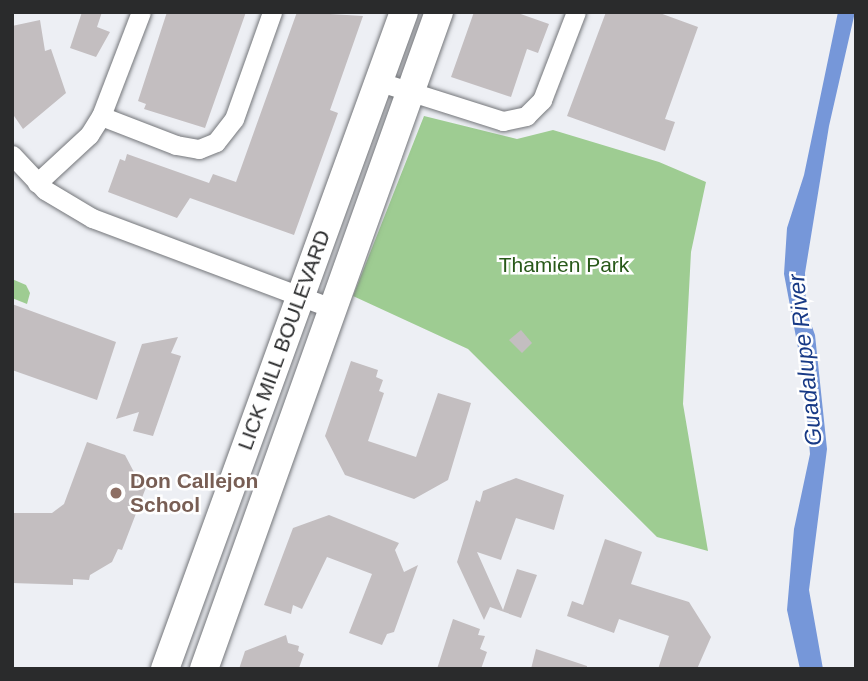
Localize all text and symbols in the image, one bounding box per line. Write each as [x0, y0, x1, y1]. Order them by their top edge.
street label: LICK MILL BOULEVARD [232, 226, 336, 454]
park label: Thamien Park [499, 252, 629, 278]
water label: Guadalupe River [782, 273, 828, 447]
place label: Don Callejon School [130, 468, 258, 518]
marker: Don Callejon School [108, 485, 124, 501]

